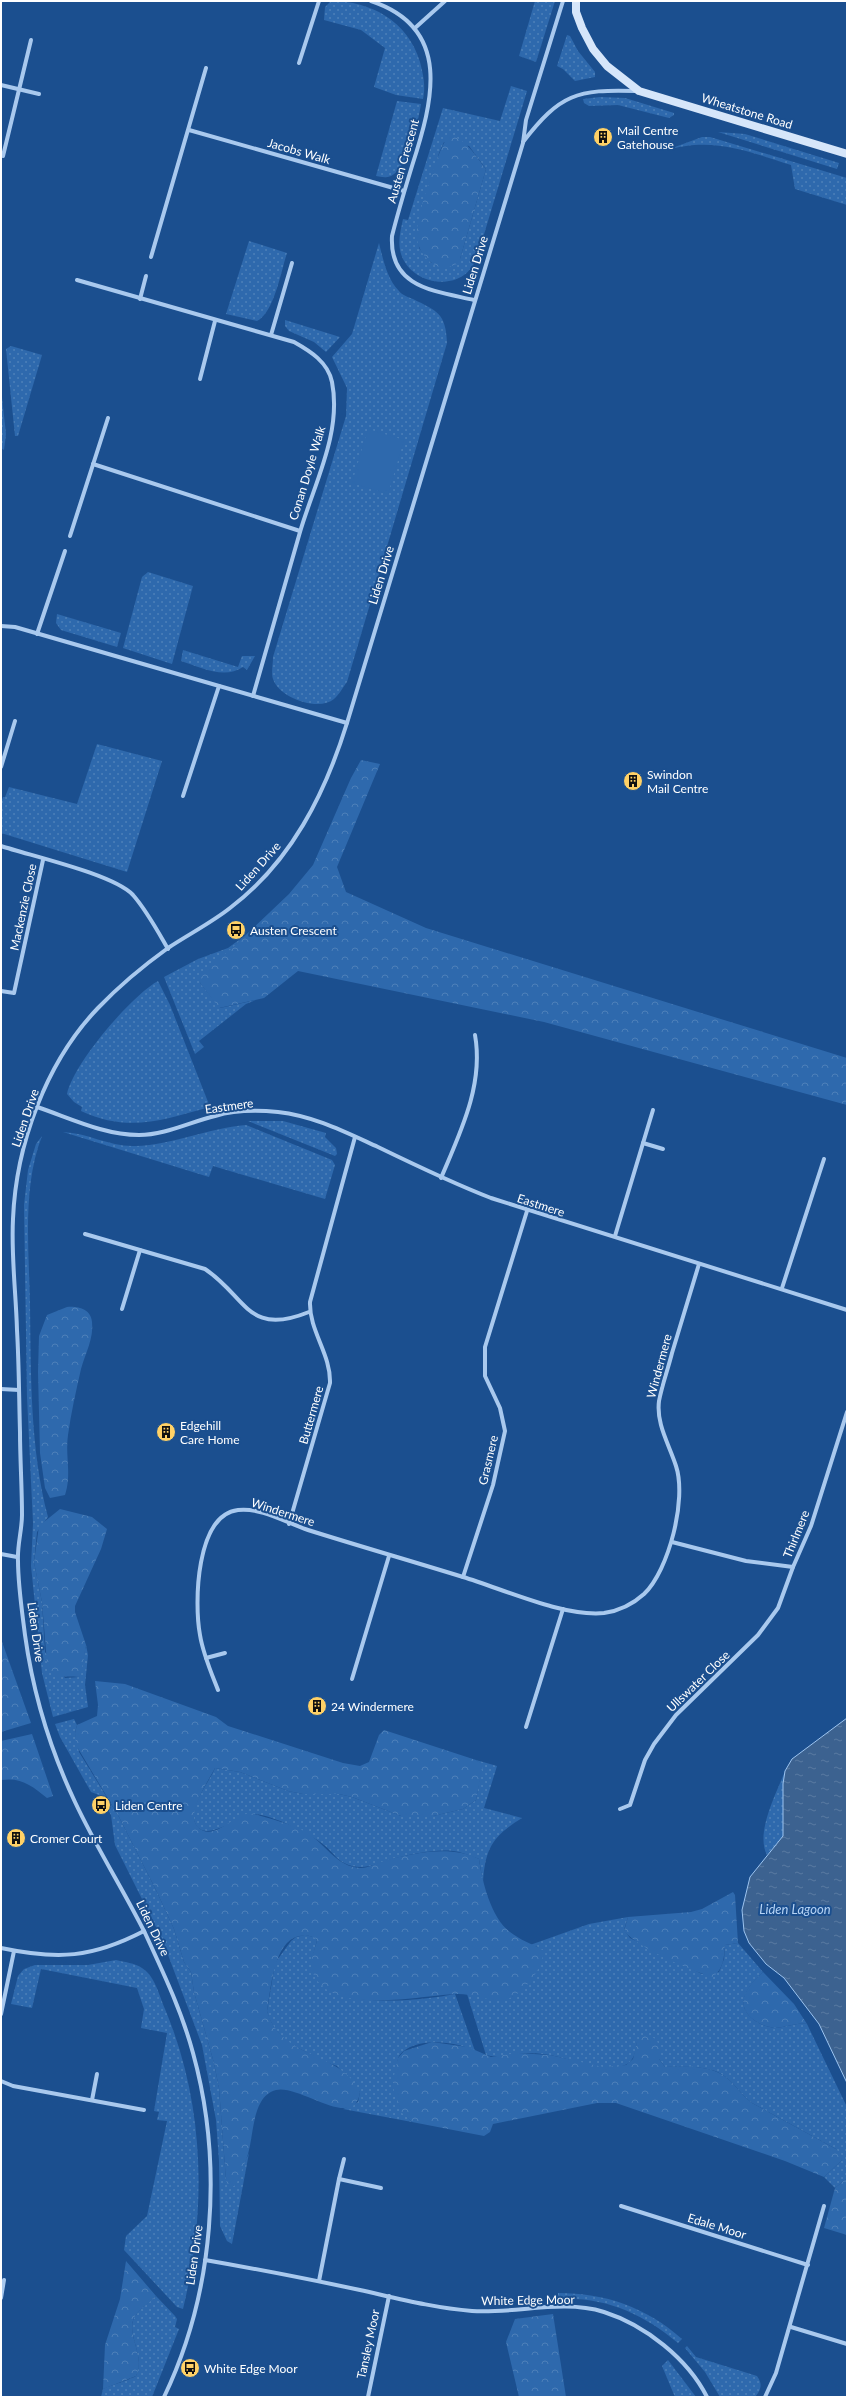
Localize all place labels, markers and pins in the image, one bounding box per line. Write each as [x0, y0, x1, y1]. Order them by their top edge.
place label: Mail Centre Gatehouse [617, 123, 678, 152]
building icon: Mail Centre Gatehouse [592, 126, 614, 148]
place label: Swindon Mail Centre [647, 767, 708, 796]
building icon: Swindon Mail Centre [622, 770, 644, 792]
bus stop icon: Austen Crescent [225, 919, 247, 941]
place label: Austen Crescent [250, 923, 337, 938]
place label: Edgehill Care Home [180, 1418, 240, 1447]
building icon: Edgehill Care Home [155, 1421, 177, 1443]
building icon: 24 Windermere [306, 1695, 328, 1717]
place label: 24 Windermere [331, 1699, 414, 1714]
bus stop icon: Liden Centre [90, 1794, 112, 1816]
place label: Liden Centre [115, 1798, 182, 1813]
building icon: Cromer Court [5, 1827, 27, 1849]
place label: Cromer Court [30, 1831, 103, 1846]
bus stop icon: White Edge Moor [179, 2357, 201, 2379]
place label: White Edge Moor [204, 2361, 298, 2376]

